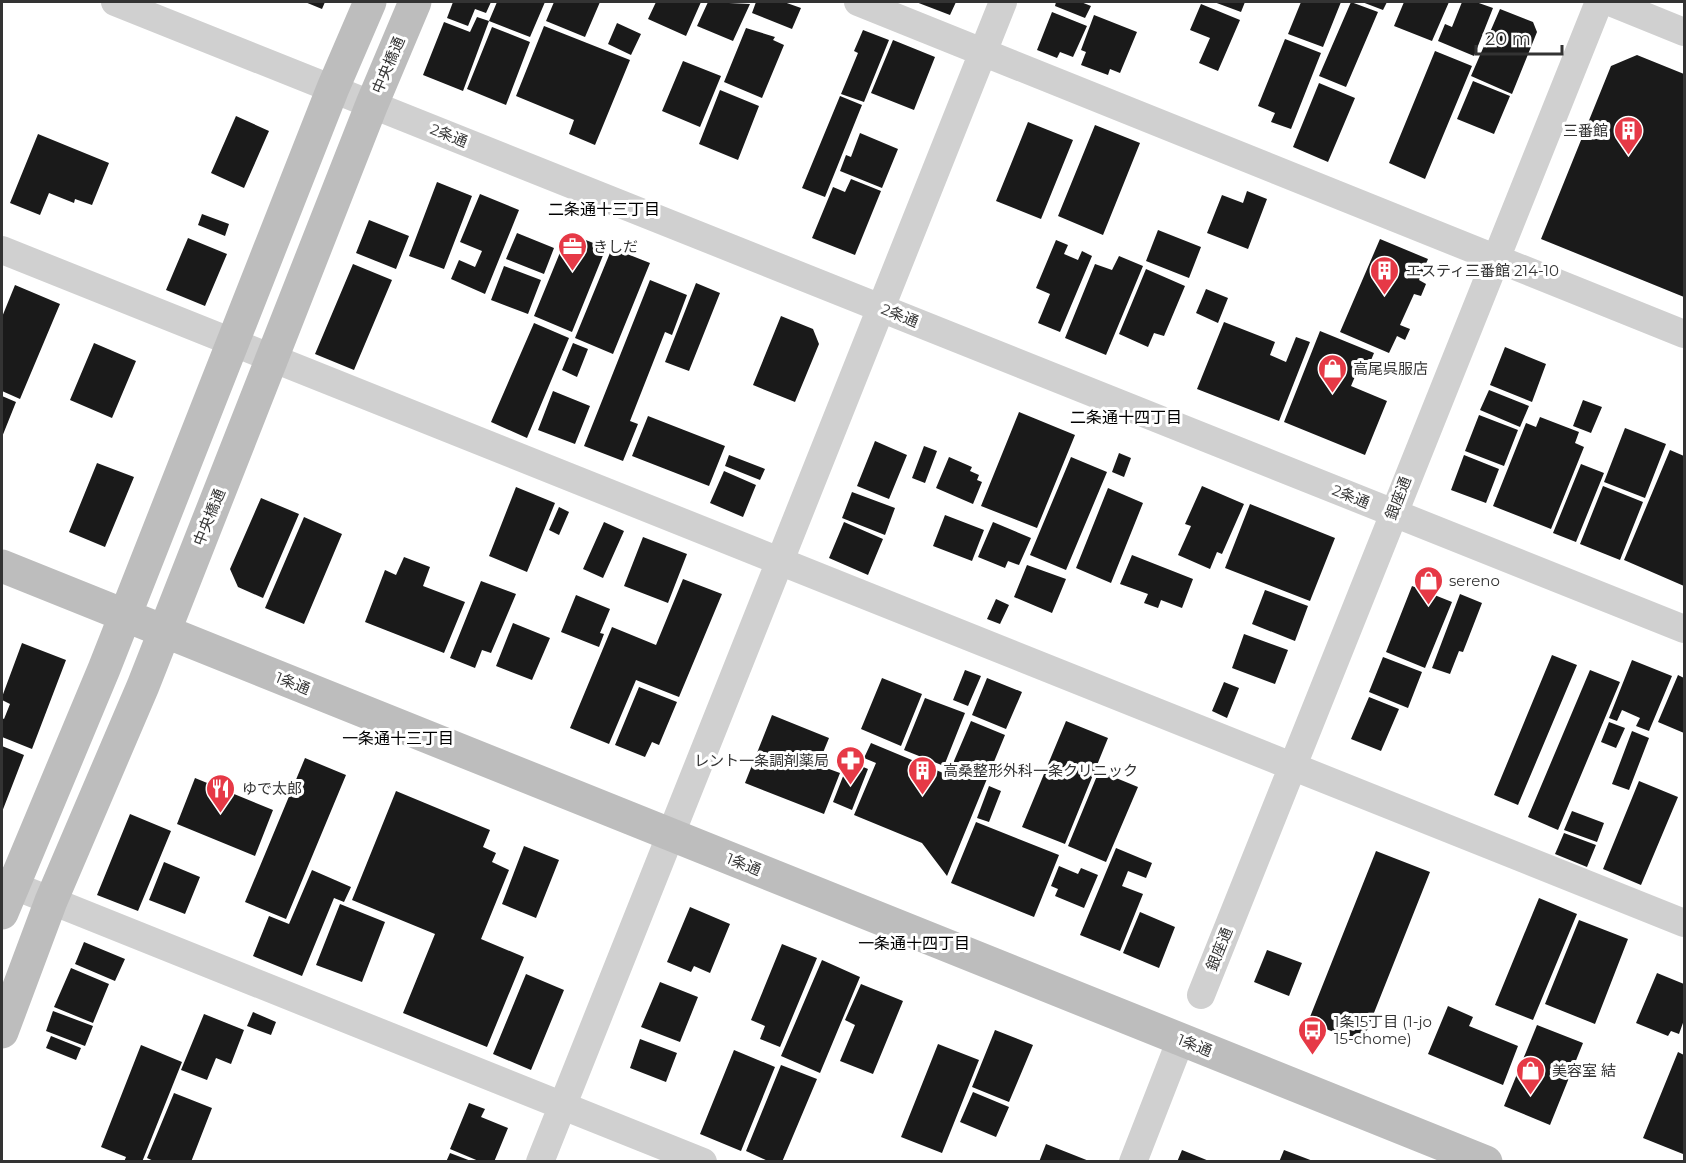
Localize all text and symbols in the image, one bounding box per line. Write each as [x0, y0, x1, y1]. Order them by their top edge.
scale bar [1476, 18, 1562, 56]
text: 20 m [1485, 28, 1531, 50]
street label: 中央橋通 [368, 34, 408, 96]
building icon: 三番館 [1613, 114, 1645, 156]
street label: 2条通 [428, 119, 470, 151]
place label: 三番館 [1563, 121, 1608, 140]
district label: 二条通十三丁目 [548, 200, 660, 219]
office icon: きしだ [556, 230, 588, 272]
place label: きしだ [593, 237, 638, 256]
building icon: エスティ三番館 214-10 [1369, 254, 1401, 296]
place label: エスティ三番館 214-10 [1406, 261, 1559, 280]
street label: 2条通 [879, 299, 921, 331]
shop icon: 高尾呉服店 [1316, 352, 1348, 394]
place label: 高尾呉服店 [1353, 359, 1428, 378]
district label: 二条通十四丁目 [1070, 408, 1182, 427]
street label: 銀座通 [1381, 474, 1415, 522]
street label: 2条通 [1330, 480, 1372, 512]
street label: 中央橋通 [189, 486, 229, 548]
shop icon: sereno [1412, 564, 1444, 606]
place label: sereno [1449, 571, 1500, 590]
street label: 1条通 [273, 668, 313, 698]
district label: 一条通十三丁目 [342, 729, 454, 748]
pharmacy icon: レント一条調剤薬局 [834, 744, 866, 786]
place label: レント一条調剤薬局 [694, 751, 829, 770]
building icon: 高桑整形外科一条クリニック [906, 754, 938, 796]
place label: 高桑整形外科一条クリニック [943, 761, 1138, 780]
restaurant icon: ゆで太郎 [205, 772, 237, 814]
place label: ゆで太郎 [242, 779, 302, 798]
street label: 1条通 [724, 849, 764, 879]
street label: 銀座通 [1202, 925, 1236, 973]
district label: 一条通十四丁目 [858, 934, 970, 953]
place label: 1条15丁目 (1-jo 15-chome) [1334, 1012, 1432, 1048]
bus stop icon: 1条15丁目 (1-jo 15-chome) [1297, 1014, 1329, 1056]
street label: 1条通 [1175, 1030, 1215, 1060]
shop icon: 美容室 結 [1515, 1054, 1547, 1096]
place label: 美容室 結 [1552, 1061, 1616, 1080]

